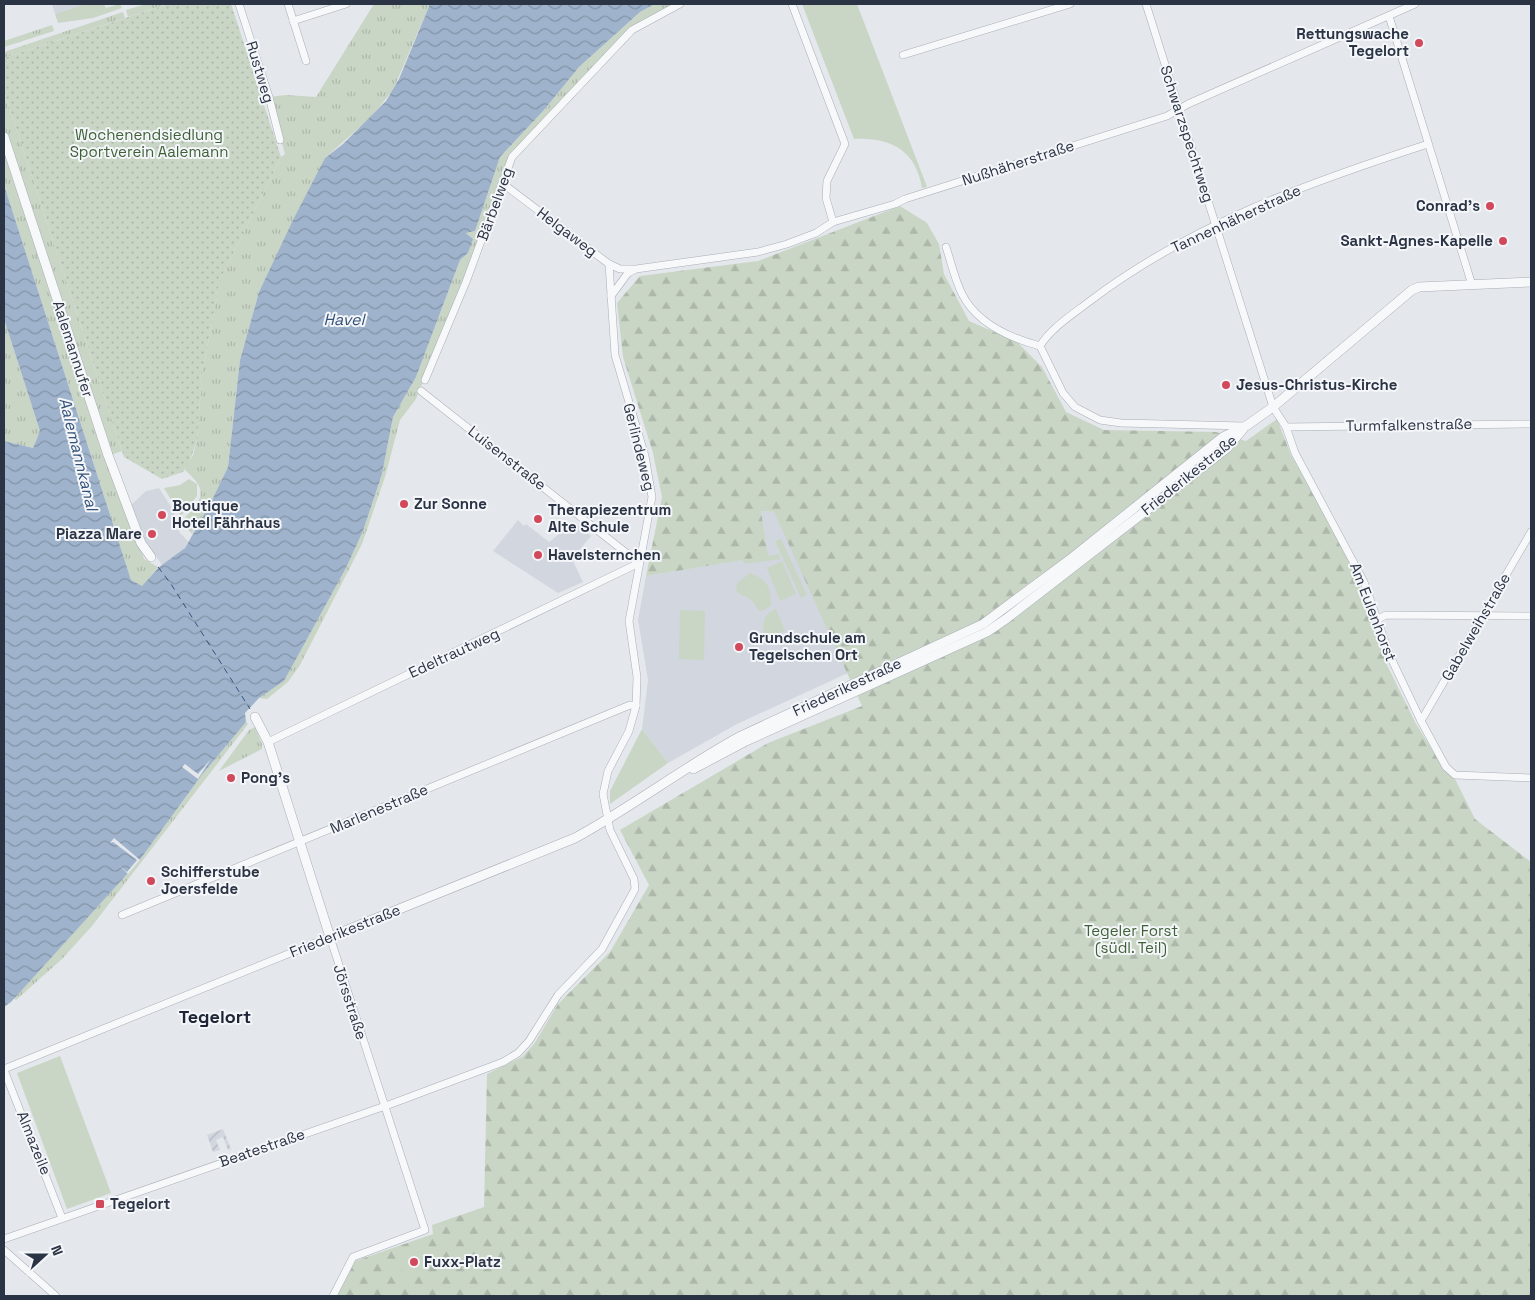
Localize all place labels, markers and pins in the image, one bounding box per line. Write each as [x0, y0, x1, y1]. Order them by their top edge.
place label: Rettungswache Tegelort [1296, 24, 1409, 60]
marker: Rettungswache Tegelort [1413, 37, 1425, 49]
place label: Conrad's [1416, 196, 1480, 215]
marker: Conrad's [1484, 200, 1496, 212]
place label: Sankt-Agnes-Kapelle [1340, 231, 1493, 250]
marker: Sankt-Agnes-Kapelle [1497, 235, 1509, 247]
place label: Jesus-Christus-Kirche [1236, 375, 1398, 394]
marker: Jesus-Christus-Kirche [1220, 379, 1232, 391]
place label: Zur Sonne [414, 494, 487, 513]
place label: Boutique Hotel Fährhaus [172, 496, 280, 532]
marker: Zur Sonne [398, 498, 410, 510]
place label: Therapiezentrum Alte Schule [548, 500, 671, 536]
marker: Boutique Hotel Fährhaus [156, 509, 168, 521]
marker: Therapiezentrum Alte Schule [532, 513, 544, 525]
place label: Piazza Mare [56, 524, 142, 543]
marker: Piazza Mare [146, 528, 158, 540]
place label: Havelsternchen [548, 545, 661, 564]
marker: Havelsternchen [532, 549, 544, 561]
place label: Grundschule am Tegelschen Ort [749, 628, 866, 664]
marker: Grundschule am Tegelschen Ort [733, 641, 745, 653]
place label: Pong's [241, 768, 290, 787]
marker: Pong's [225, 772, 237, 784]
place label: Schifferstube Joersfelde [161, 862, 260, 898]
marker: Schifferstube Joersfelde [145, 875, 157, 887]
place label: Tegelort [110, 1194, 170, 1213]
marker: Tegelort [94, 1198, 106, 1210]
place label: Fuxx-Platz [424, 1252, 501, 1271]
marker: Fuxx-Platz [408, 1256, 420, 1268]

